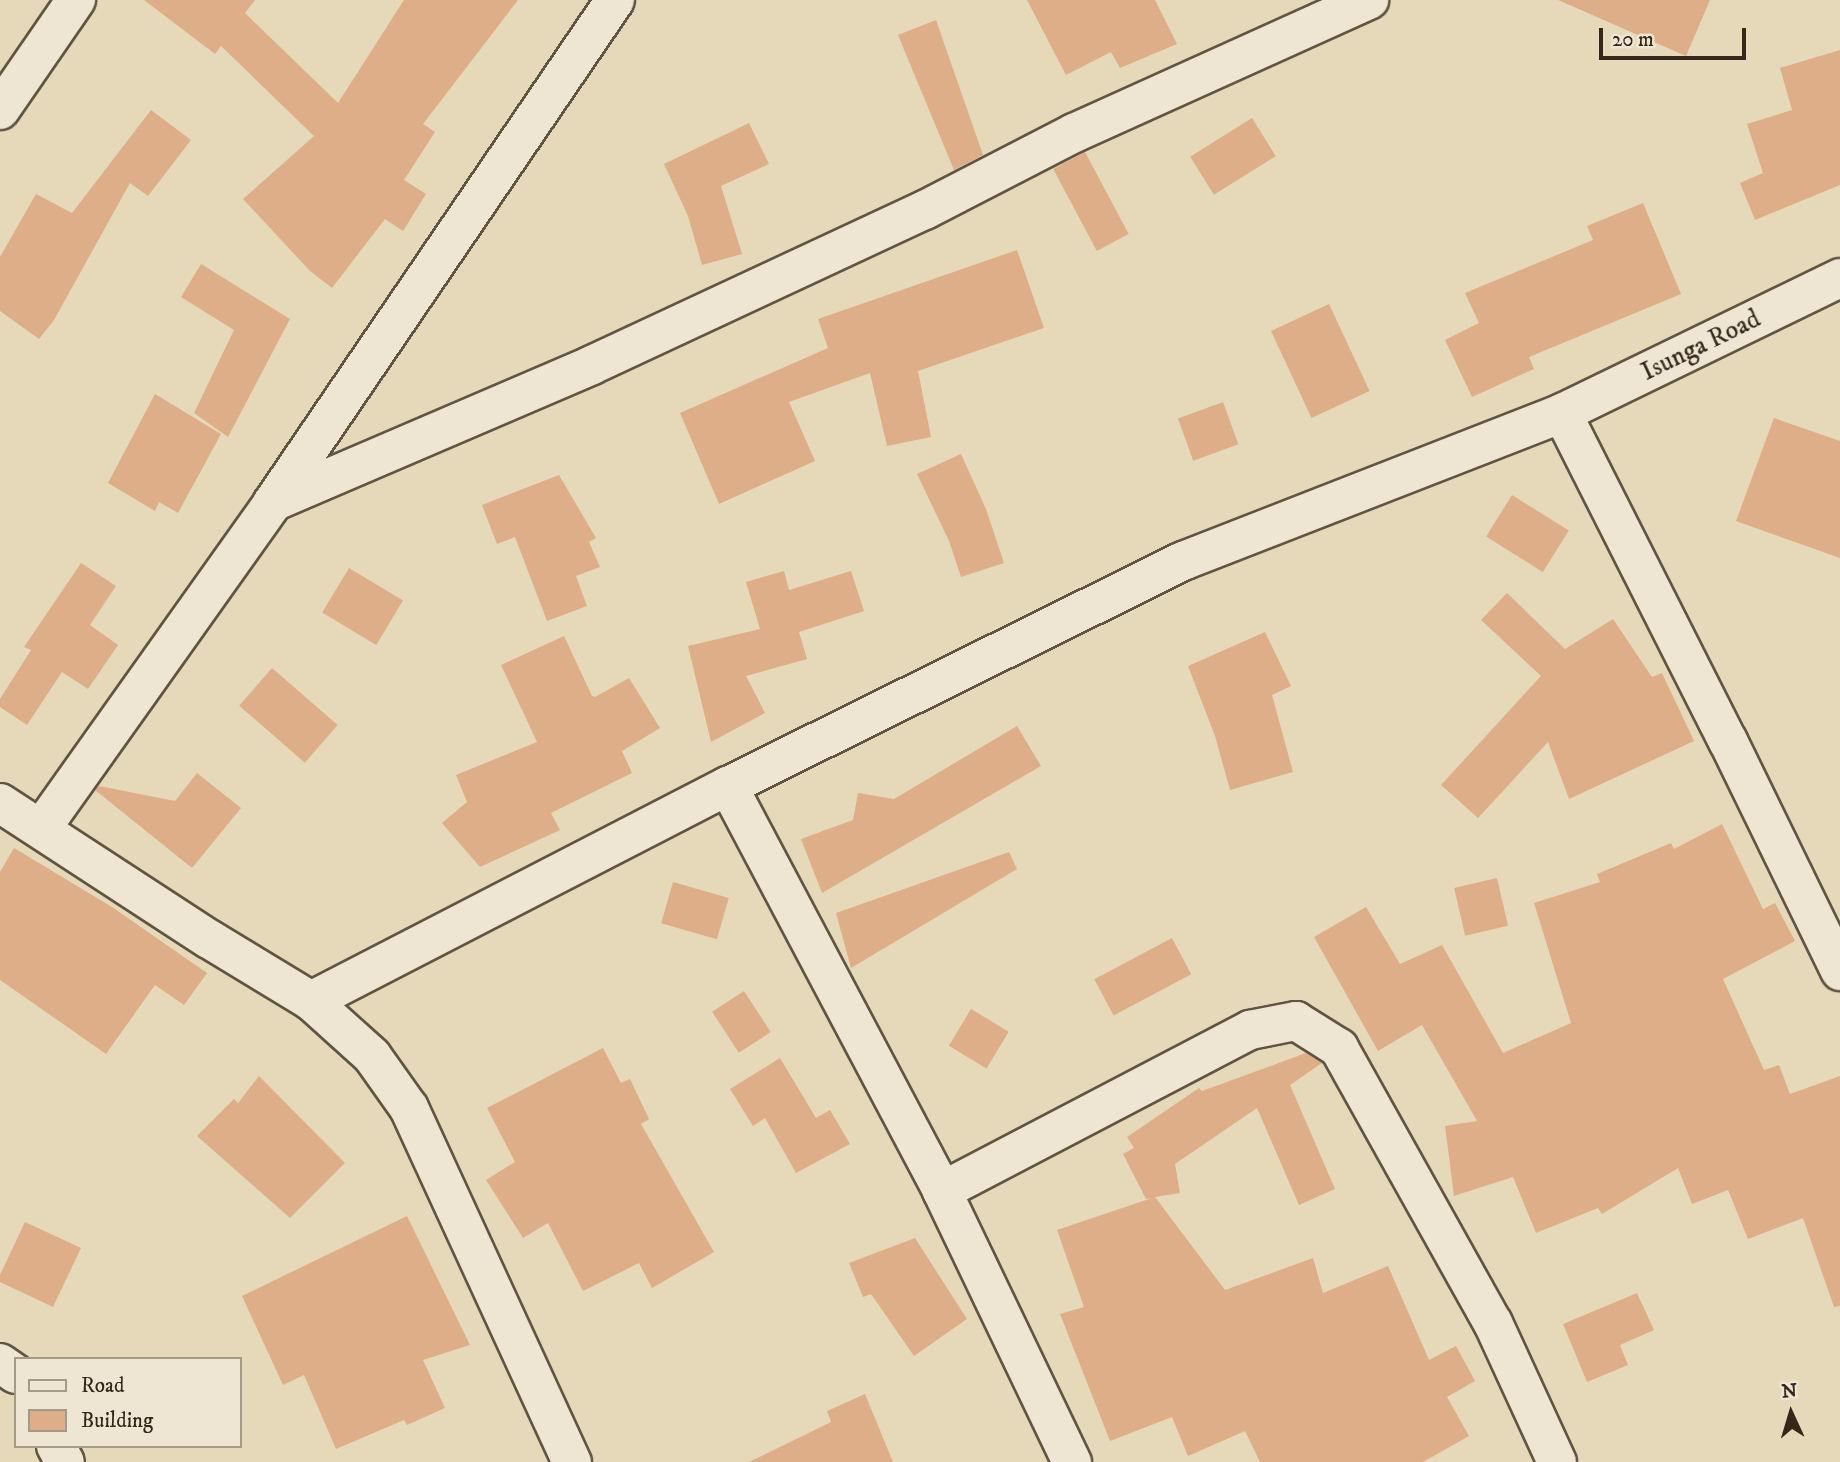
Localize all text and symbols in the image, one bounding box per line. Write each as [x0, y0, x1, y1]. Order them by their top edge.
scale bar [1602, 14, 1749, 58]
text: 20 m [1612, 27, 1654, 53]
street label: Isunga Road [1636, 304, 1766, 388]
legend [14, 1357, 242, 1448]
text: Road [81, 1373, 125, 1399]
north arrow [1756, 1378, 1826, 1448]
text: N [1781, 1380, 1798, 1404]
text: Building [81, 1408, 153, 1434]

